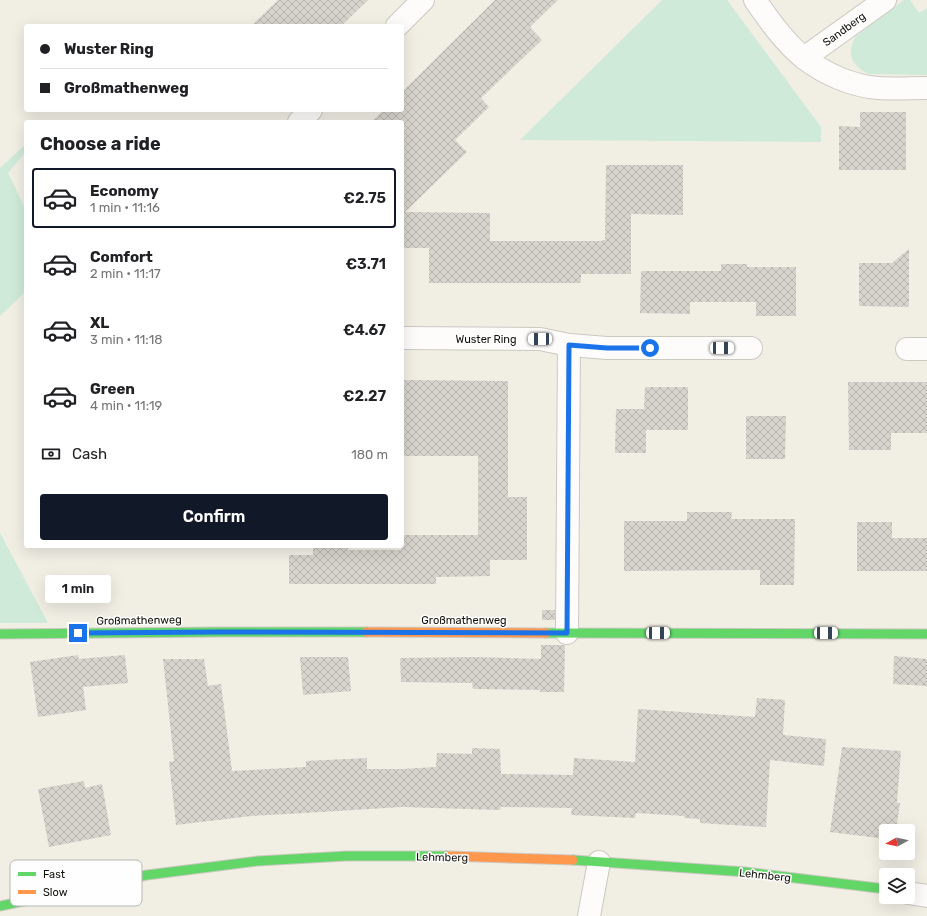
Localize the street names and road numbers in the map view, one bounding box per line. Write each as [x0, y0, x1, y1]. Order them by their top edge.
street label: Sandberg [820, 10, 868, 49]
street label: Wuster Ring [455, 333, 517, 346]
street label: Großmathenweg [96, 613, 182, 628]
street label: Großmathenweg [421, 614, 507, 627]
street label: Lehmberg [416, 851, 468, 864]
street label: Lehmberg [738, 866, 792, 885]

